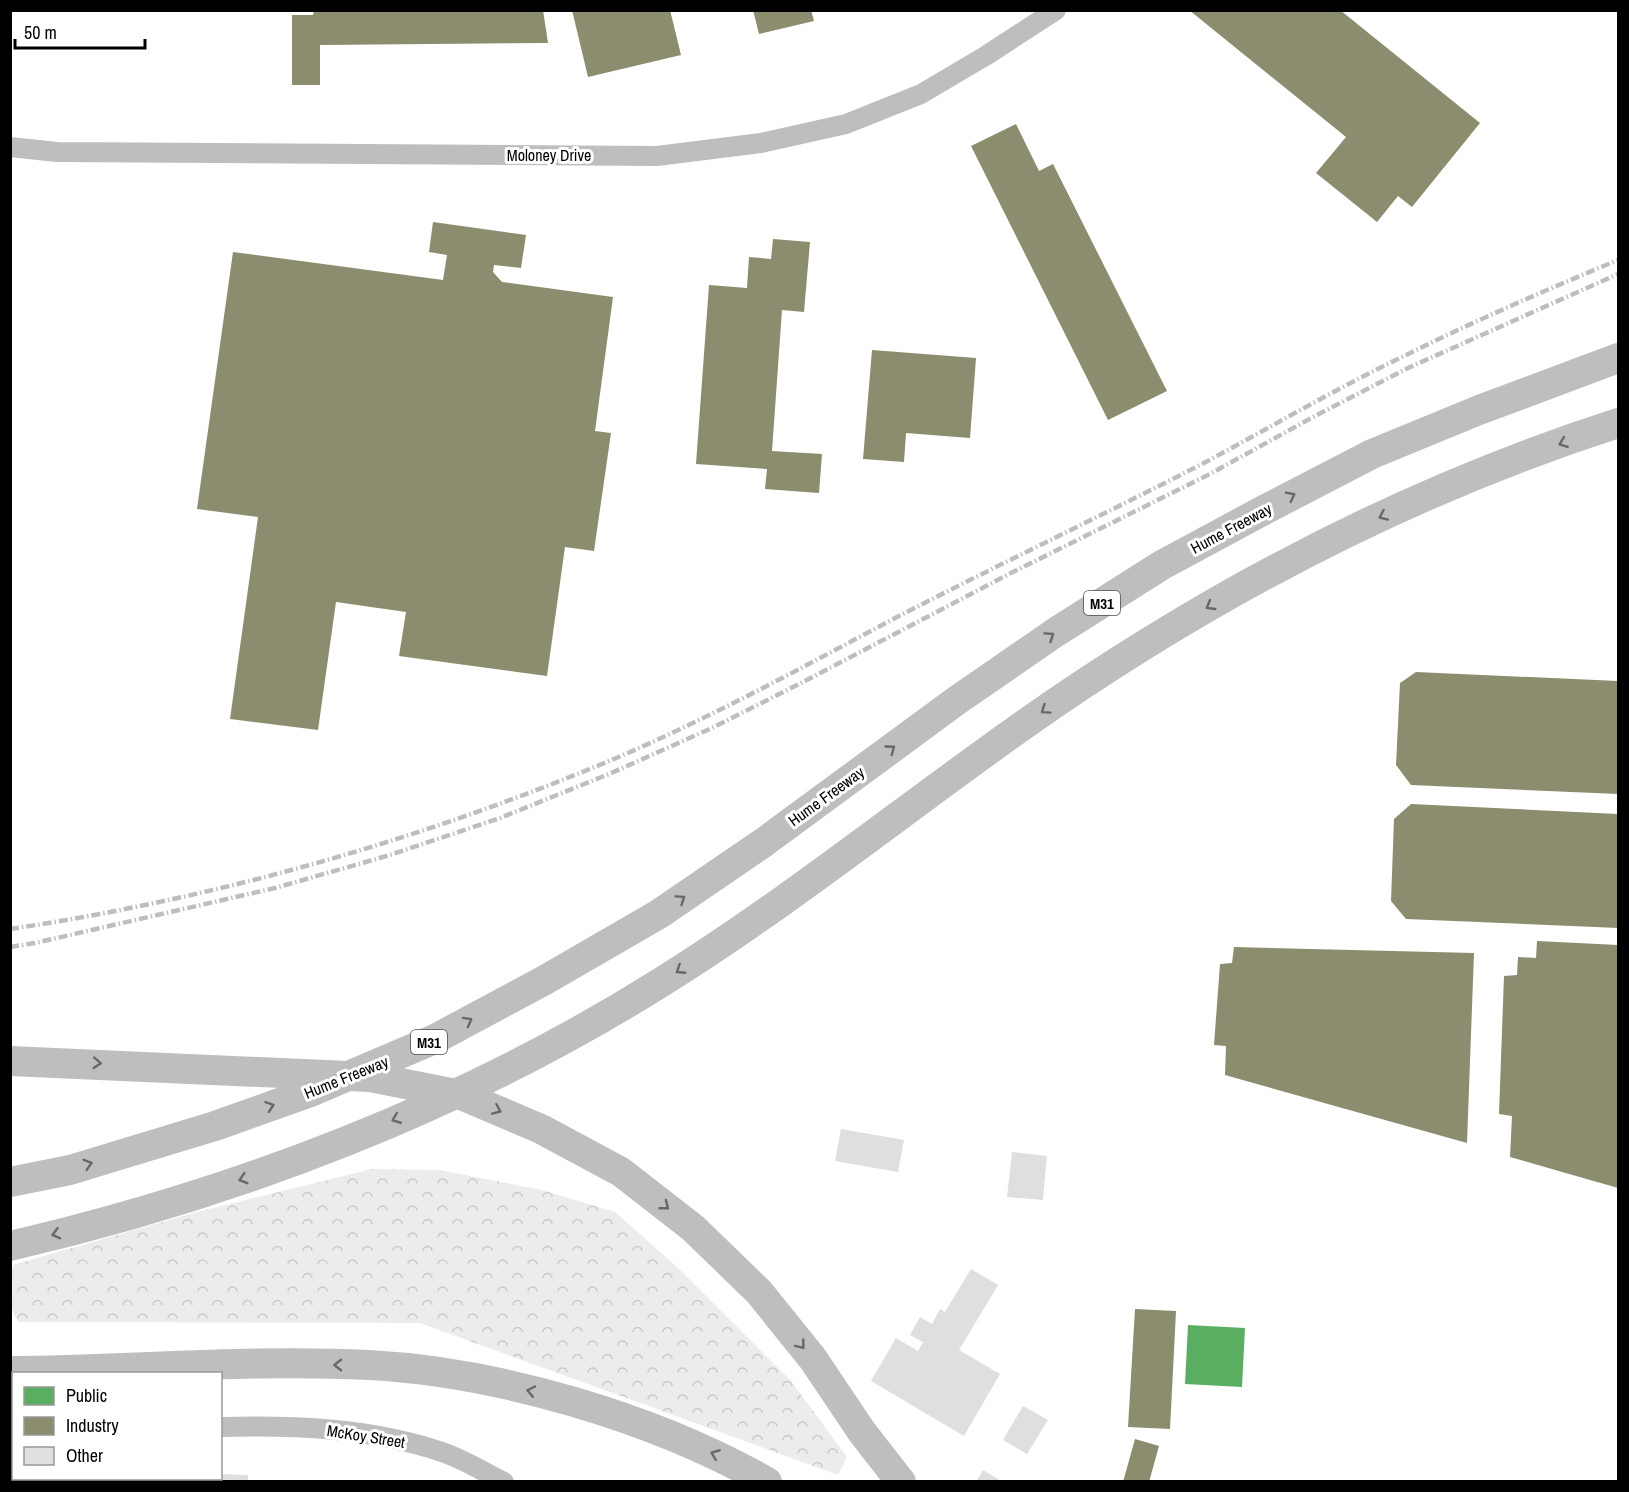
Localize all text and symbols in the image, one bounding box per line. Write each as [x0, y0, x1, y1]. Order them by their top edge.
scale bar [15, 12, 146, 50]
text: 50 m [24, 20, 57, 45]
street label: Moloney Drive [507, 144, 591, 166]
one-way arrow [1559, 435, 1569, 448]
one-way arrow [1284, 492, 1295, 503]
street label: Hume Freeway [1187, 497, 1276, 559]
one-way arrow [1378, 509, 1389, 521]
road number: M31 [1084, 591, 1120, 615]
one-way arrow [1206, 599, 1216, 610]
one-way arrow [1043, 633, 1054, 644]
one-way arrow [1041, 703, 1052, 714]
one-way arrow [884, 745, 895, 756]
street label: Hume Freeway [784, 761, 869, 831]
one-way arrow [674, 895, 685, 906]
one-way arrow [676, 963, 686, 975]
one-way arrow [462, 1017, 473, 1028]
road number: M31 [411, 1030, 447, 1054]
street label: Hume Freeway [301, 1050, 392, 1104]
one-way arrow [92, 1057, 101, 1070]
one-way arrow [264, 1101, 275, 1114]
one-way arrow [490, 1103, 501, 1115]
one-way arrow [391, 1112, 402, 1124]
one-way arrow [82, 1159, 93, 1171]
one-way arrow [238, 1172, 249, 1184]
one-way arrow [659, 1199, 670, 1210]
one-way arrow [51, 1227, 61, 1240]
one-way arrow [794, 1338, 805, 1349]
one-way arrow [334, 1359, 343, 1371]
legend [12, 1372, 222, 1480]
text: Public [66, 1383, 107, 1408]
one-way arrow [526, 1385, 536, 1398]
text: Industry [66, 1413, 119, 1438]
street label: McKoy Street [325, 1419, 407, 1453]
text: Other [66, 1443, 103, 1468]
one-way arrow [711, 1449, 722, 1461]

